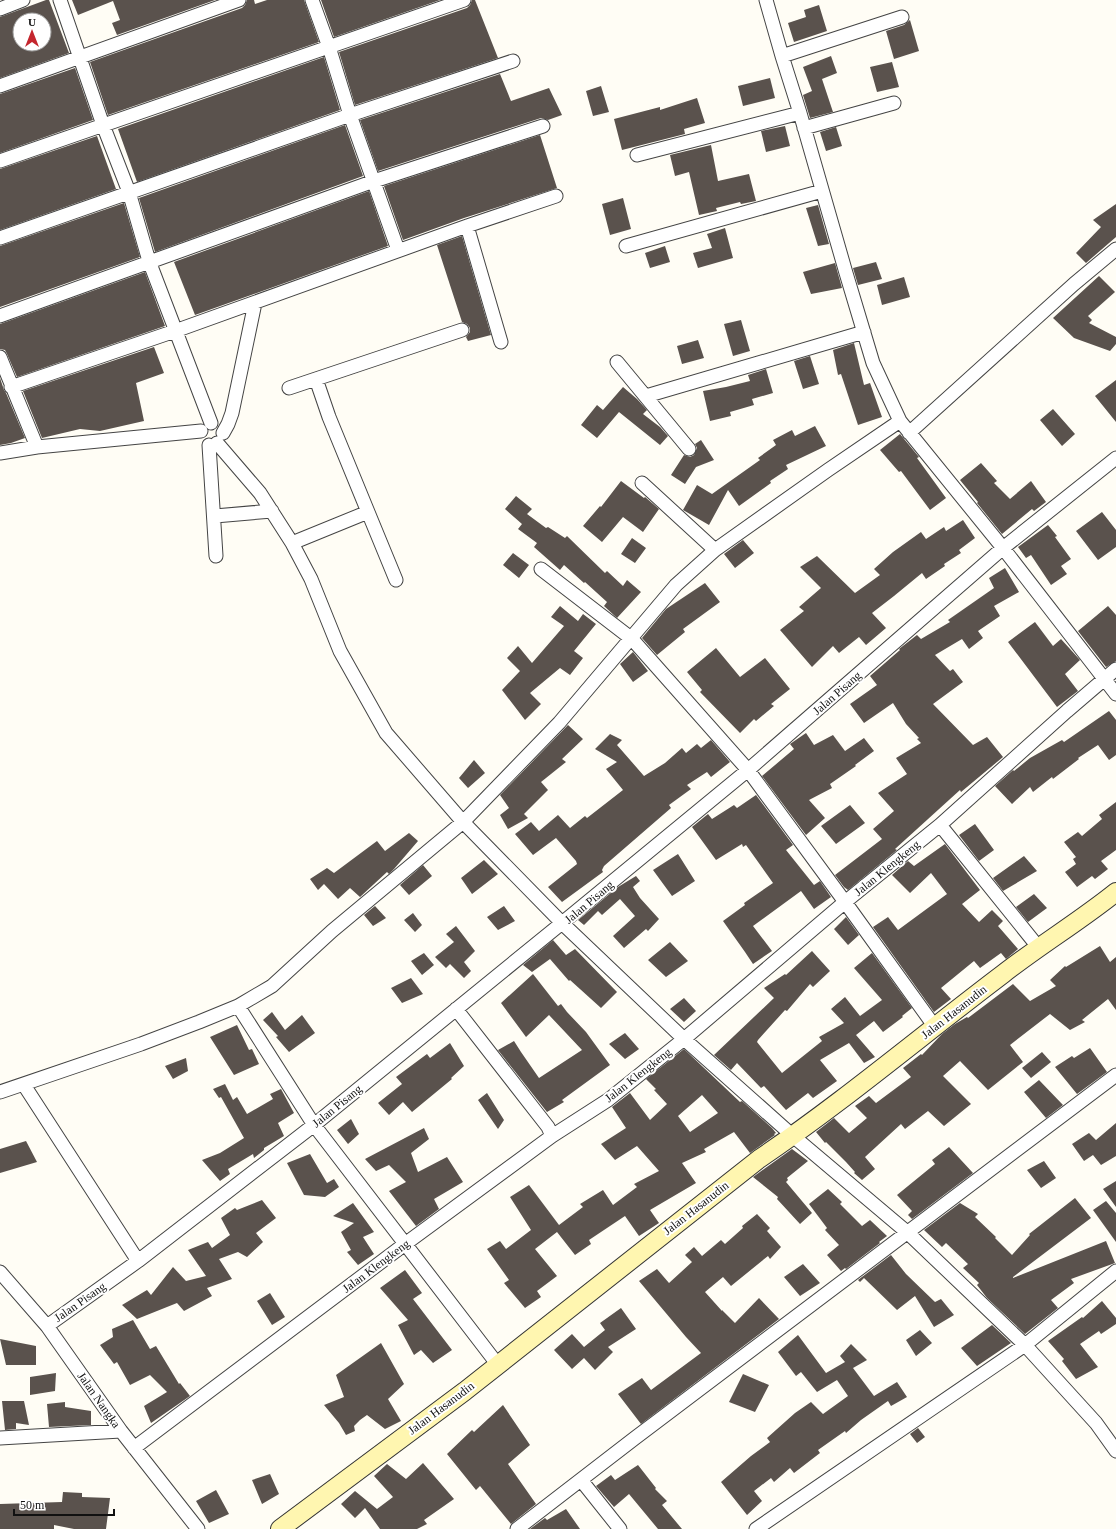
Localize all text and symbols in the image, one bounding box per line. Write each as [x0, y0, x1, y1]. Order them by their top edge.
north arrow [12, 12, 52, 52]
text: U [28, 16, 36, 28]
street label: Jalan Pisang [810, 668, 864, 718]
street label: Jalan Klengkeng [851, 837, 923, 899]
street label: Jalan Pisang [562, 877, 616, 927]
street label: Jalan Hasanudin [919, 982, 989, 1042]
street label: Jalan Klengkeng [602, 1045, 674, 1105]
street label: Jalan Pisang [309, 1082, 365, 1130]
street label: Jalan Hasanudin [661, 1178, 731, 1238]
street label: Jalan Klengkeng [340, 1236, 412, 1296]
street label: Jalan Pisang [52, 1279, 108, 1325]
street label: Jalan Nangka [75, 1369, 124, 1431]
street label: Jalan Hasanudin [405, 1379, 477, 1437]
scale bar [14, 1491, 114, 1517]
text: 50 m [20, 1498, 45, 1512]

